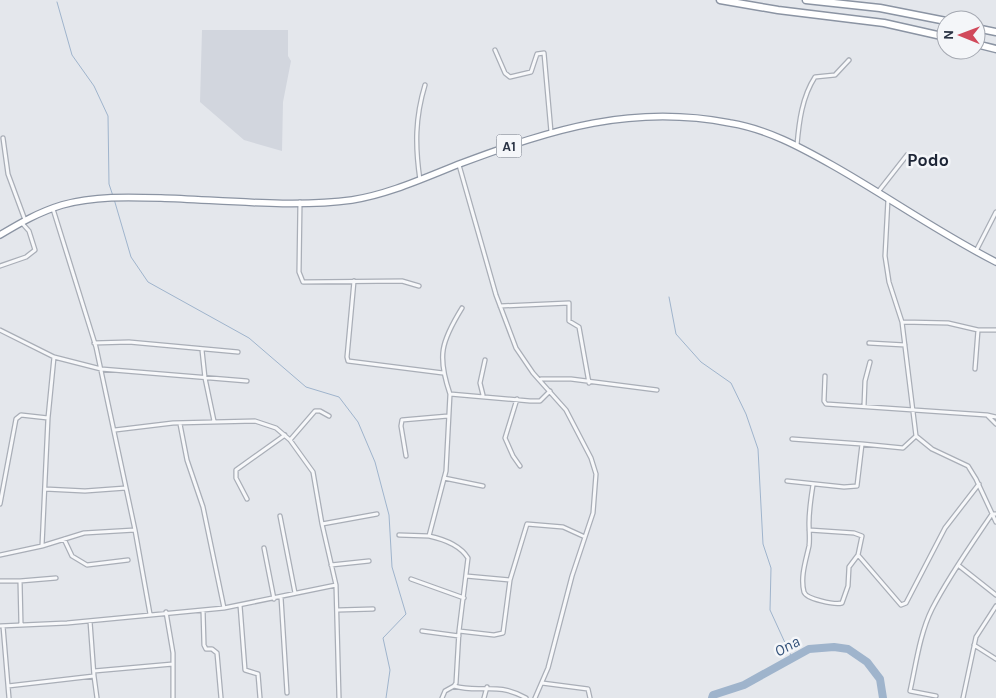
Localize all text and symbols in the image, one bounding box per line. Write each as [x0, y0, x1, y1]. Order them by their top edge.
north arrow [936, 10, 986, 60]
text: N [940, 30, 957, 40]
road number: A1 [496, 134, 522, 158]
district label: Podo [907, 149, 949, 171]
water label: Ona [771, 631, 803, 661]

